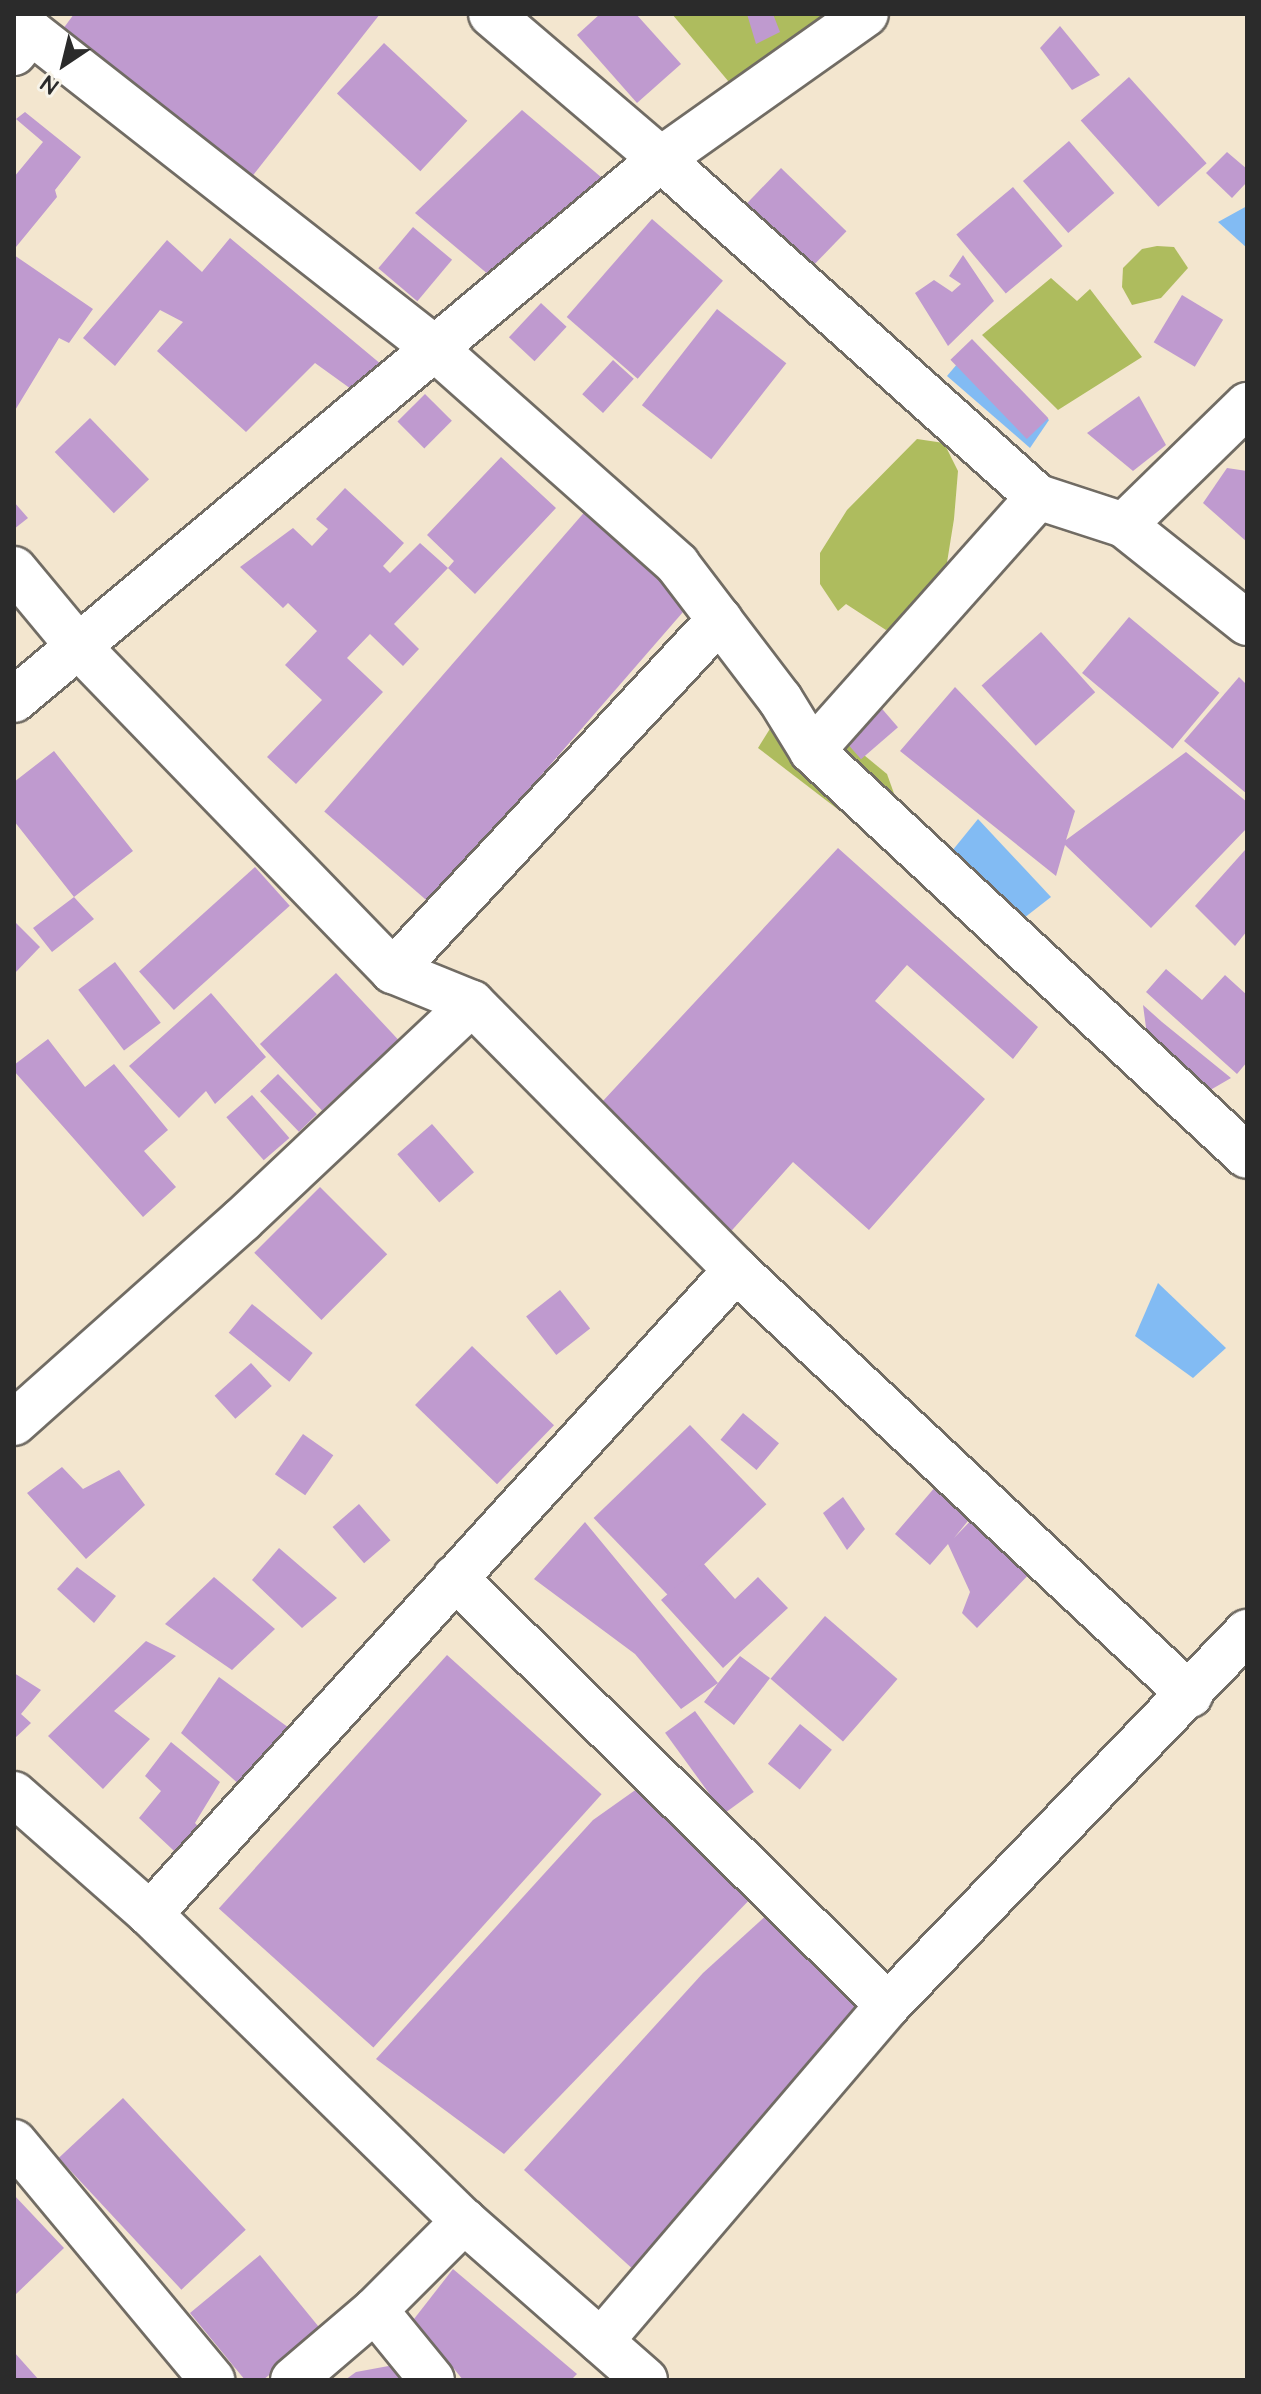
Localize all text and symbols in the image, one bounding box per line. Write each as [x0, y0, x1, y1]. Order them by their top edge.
north arrow [24, 24, 104, 104]
text: N [35, 67, 64, 101]

